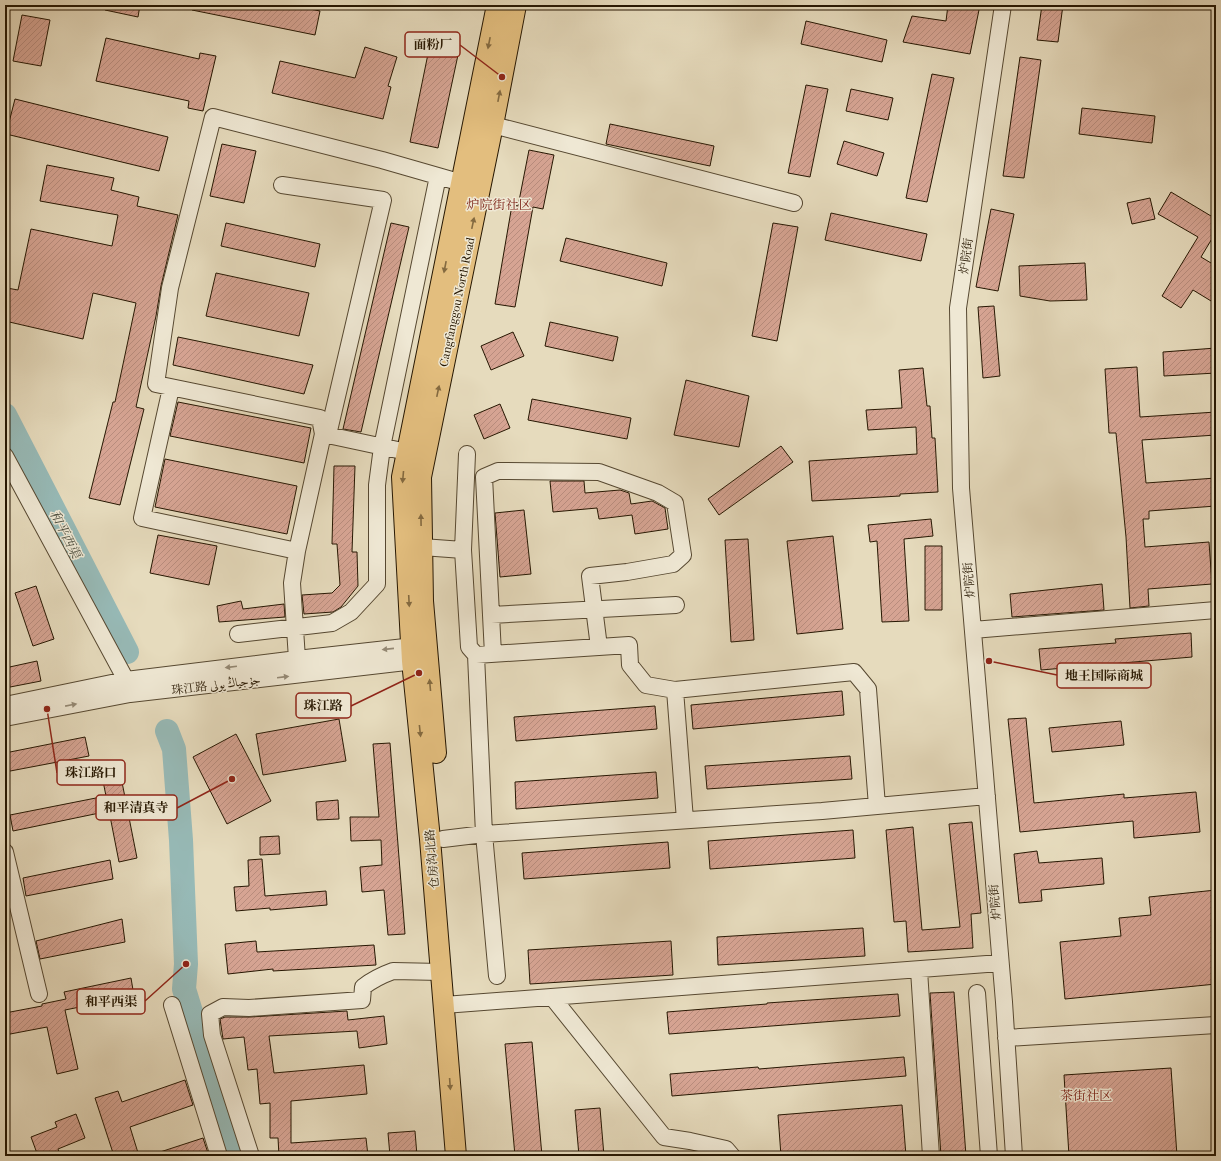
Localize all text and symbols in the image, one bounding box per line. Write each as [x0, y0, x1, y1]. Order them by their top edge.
callout: 面粉厂 [405, 32, 460, 57]
text: 面粉厂 [413, 37, 453, 52]
one-way arrow [486, 37, 492, 49]
one-way arrow [496, 89, 502, 102]
district label: 炉院街社区 [466, 197, 532, 212]
one-way arrow [471, 217, 477, 229]
street label: Cangfanggou North Road [436, 236, 478, 368]
street label: 炉院街 [957, 236, 976, 275]
one-way arrow [441, 261, 447, 273]
one-way arrow [436, 385, 442, 398]
one-way arrow [400, 471, 407, 483]
water label: 和平西渠 [47, 508, 85, 563]
one-way arrow [418, 513, 424, 526]
street label: 炉院街 [960, 560, 978, 599]
one-way arrow [406, 595, 412, 608]
one-way arrow [382, 646, 394, 652]
callout: 地王国际商城 [1057, 663, 1151, 688]
one-way arrow [225, 664, 237, 670]
text: 地王国际商城 [1065, 668, 1143, 683]
street label: 珠江路 جۇجياڭ يولى [171, 673, 262, 698]
one-way arrow [277, 673, 289, 680]
one-way arrow [426, 679, 433, 691]
callout: 珠江路 [296, 693, 351, 718]
text: 珠江路 [303, 698, 343, 713]
one-way arrow [65, 702, 77, 708]
one-way arrow [416, 725, 423, 737]
callout: 珠江路口 [57, 760, 125, 785]
text: 珠江路口 [65, 765, 117, 780]
callout: 和平清真寺 [96, 795, 177, 820]
text: 和平清真寺 [103, 800, 169, 815]
street label: 仓房沟北路 [422, 828, 442, 890]
street label: 炉院街 [986, 882, 1004, 921]
callout: 和平西渠 [77, 989, 145, 1014]
text: 和平西渠 [85, 994, 138, 1009]
one-way arrow [447, 1078, 454, 1090]
district label: 茶街社区 [1060, 1088, 1112, 1103]

